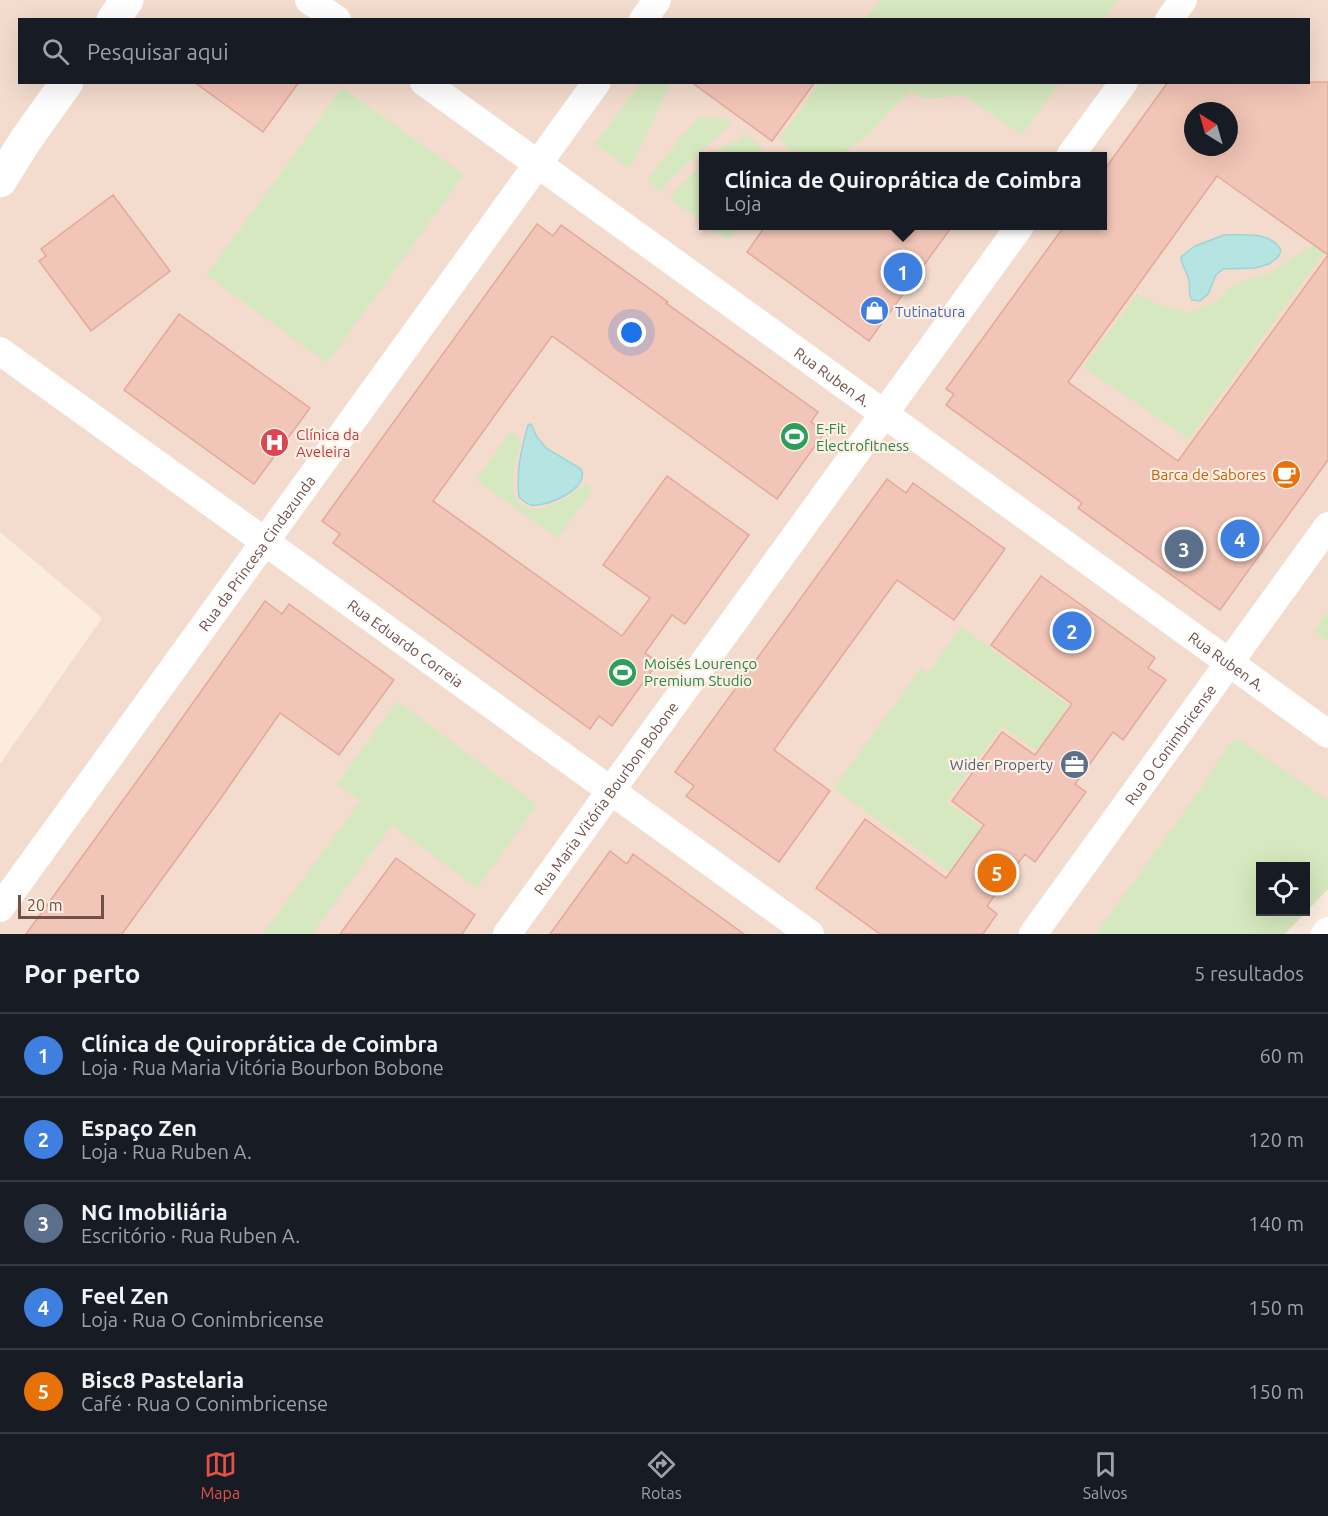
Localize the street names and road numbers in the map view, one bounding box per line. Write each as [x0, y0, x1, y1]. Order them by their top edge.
street label: Rua Ruben A. [791, 344, 874, 410]
street label: Rua da Princesa Cindazunda [195, 472, 318, 634]
street label: Rua Eduardo Correia [345, 596, 467, 690]
street label: Rua Ruben A. [1185, 628, 1268, 694]
street label: Rua O Conimbricense [1121, 681, 1219, 808]
street label: Rua Maria Vitória Bourbon Bobone [530, 698, 681, 898]

